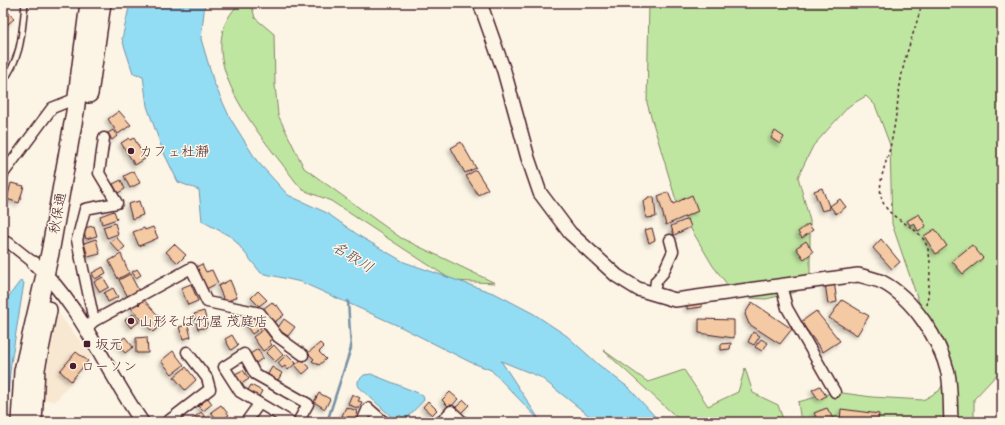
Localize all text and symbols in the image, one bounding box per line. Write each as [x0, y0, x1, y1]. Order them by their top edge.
place label: カフェ杜瀞 [139, 143, 209, 160]
marker: カフェ杜瀞 [126, 146, 136, 156]
street label: 秋保通 [45, 191, 70, 235]
water label: 名取川 [329, 237, 377, 277]
place label: 山形そば竹屋 茂庭店 [139, 313, 268, 330]
marker: 山形そば竹屋 茂庭店 [126, 316, 136, 326]
place label: 坂元 [95, 336, 123, 353]
marker: 坂元 [82, 339, 92, 349]
place label: ローソン [81, 358, 137, 375]
marker: ローソン [68, 361, 78, 371]

